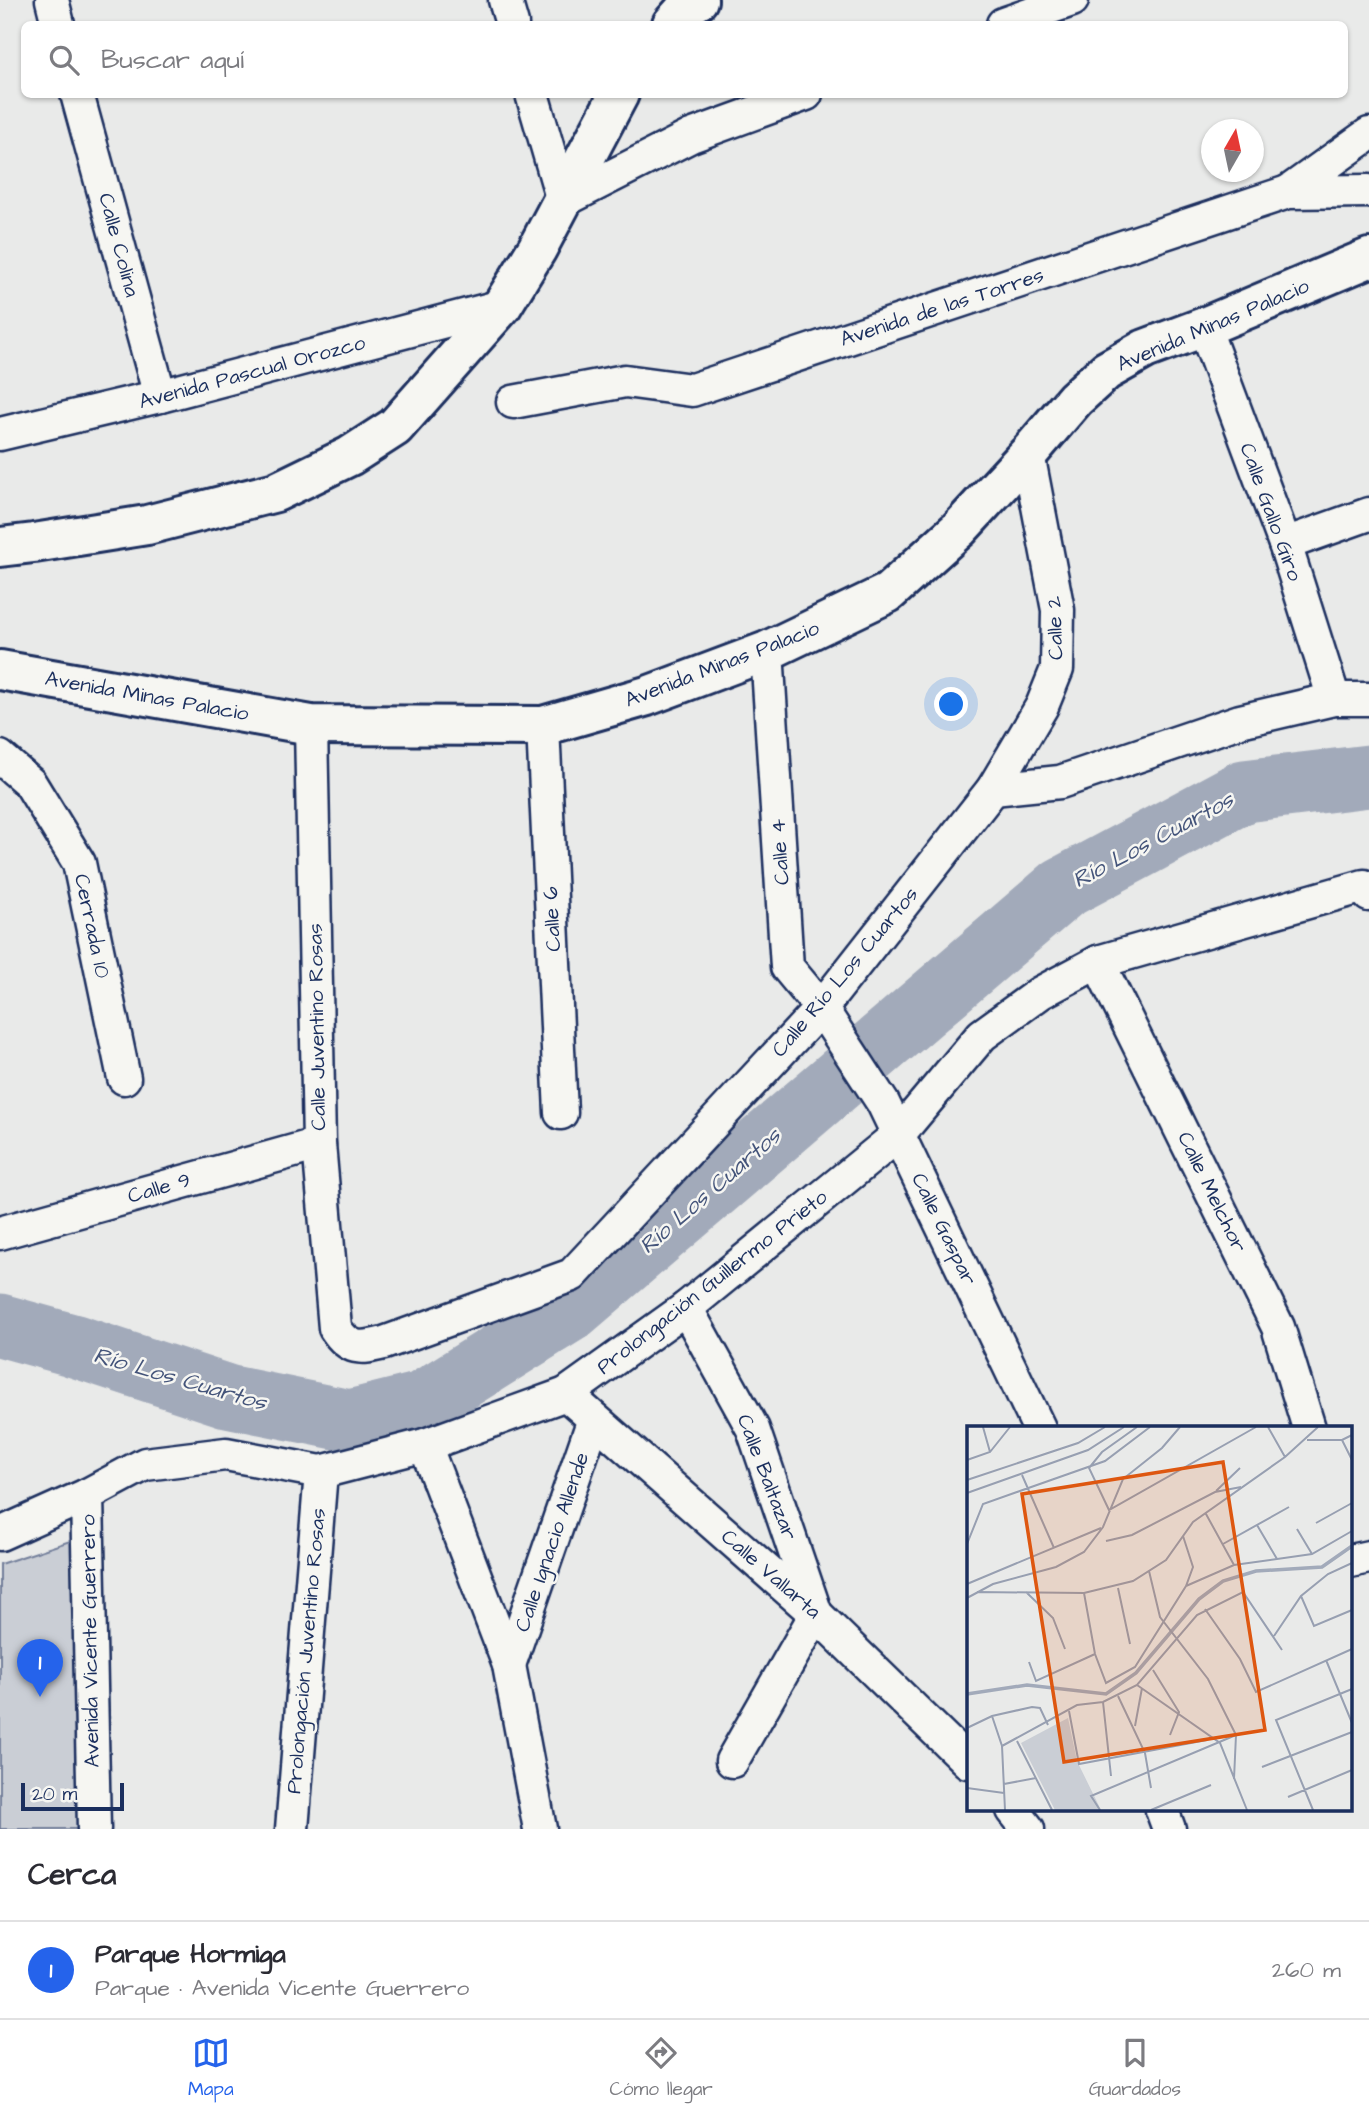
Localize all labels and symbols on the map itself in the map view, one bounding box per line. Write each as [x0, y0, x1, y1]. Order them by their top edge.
north arrow [1201, 119, 1264, 182]
street label: Calle Colina [91, 190, 147, 300]
street label: Avenida de las Torres [836, 260, 1048, 354]
street label: Avenida Minas Palacio [1112, 271, 1314, 379]
street label: Avenida Pascual Orozco [136, 328, 369, 416]
street label: Calle Gallo Giro [1233, 439, 1310, 585]
street label: Calle 2 [1039, 596, 1071, 660]
street label: Avenida Minas Palacio [621, 613, 824, 714]
street label: Avenida Minas Palacio [43, 664, 251, 728]
your location [934, 687, 968, 721]
water label: Río Los Cuartos [1067, 783, 1240, 896]
street label: Calle 4 [763, 818, 797, 886]
street label: Cerrada 10 [67, 871, 117, 981]
street label: Calle Río Los Cuartos [765, 881, 925, 1063]
street label: Calle 6 [536, 886, 568, 952]
street label: Calle Juventino Rosas [301, 923, 333, 1131]
water label: Río Los Cuartos [632, 1120, 789, 1261]
street label: Calle Melchor [1170, 1127, 1254, 1258]
street label: Calle 9 [124, 1165, 194, 1211]
street label: Calle Gaspar [903, 1168, 984, 1291]
street label: Prolongación Guillermo Prieto [591, 1183, 835, 1383]
water label: Río Los Cuartos [90, 1339, 271, 1419]
street label: Calle Baltazar [730, 1410, 804, 1545]
inset map [967, 1426, 1352, 1812]
street label: Calle Ignacio Allende [508, 1448, 598, 1636]
street label: Prolongación Juventino Rosas [279, 1507, 335, 1795]
street label: Avenida Vicente Guerrero [73, 1514, 107, 1768]
street label: Calle Vallarta [715, 1522, 827, 1626]
pin: 1 [17, 1639, 63, 1697]
scale bar [21, 1780, 124, 1812]

